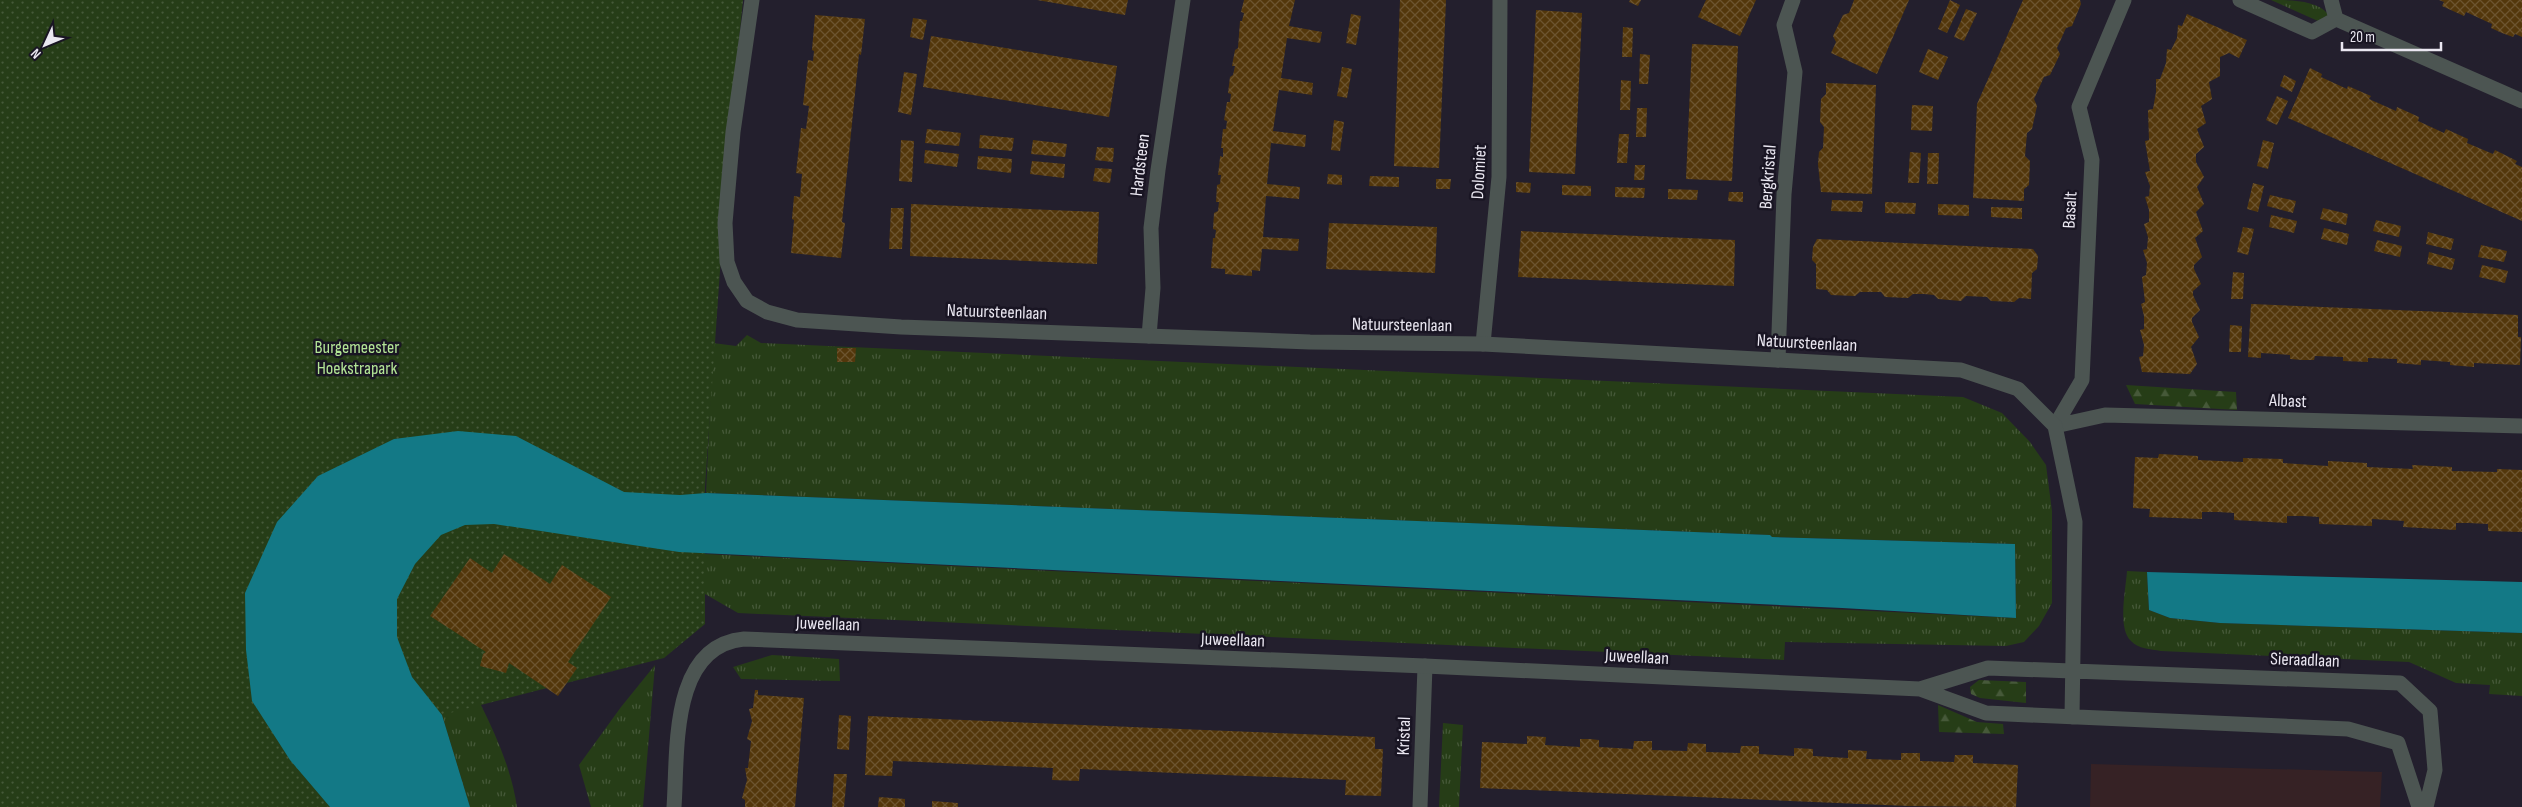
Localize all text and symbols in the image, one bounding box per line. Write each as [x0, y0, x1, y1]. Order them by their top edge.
north arrow [20, 20, 70, 70]
scale bar [2342, 20, 2441, 52]
text: 20 m [2350, 28, 2375, 47]
text: N [27, 45, 45, 62]
street label: Hardsteen [1126, 133, 1154, 197]
street label: Dolomiet [1467, 144, 1491, 200]
street label: Bergkristal [1755, 144, 1781, 210]
street label: Basalt [2059, 190, 2081, 229]
street label: Natuursteenlaan [946, 300, 1048, 324]
street label: Natuursteenlaan [1352, 314, 1452, 336]
street label: Natuursteenlaan [1756, 330, 1858, 356]
park label: Burgemeester Hoekstrapark [315, 337, 399, 379]
street label: Albast [2268, 390, 2308, 412]
street label: Juweellaan [795, 612, 860, 636]
street label: Juweellaan [1200, 628, 1265, 652]
street label: Juweellaan [1604, 645, 1669, 669]
street label: Sieraadlaan [2270, 648, 2340, 672]
street label: Kristal [1393, 716, 1415, 756]

